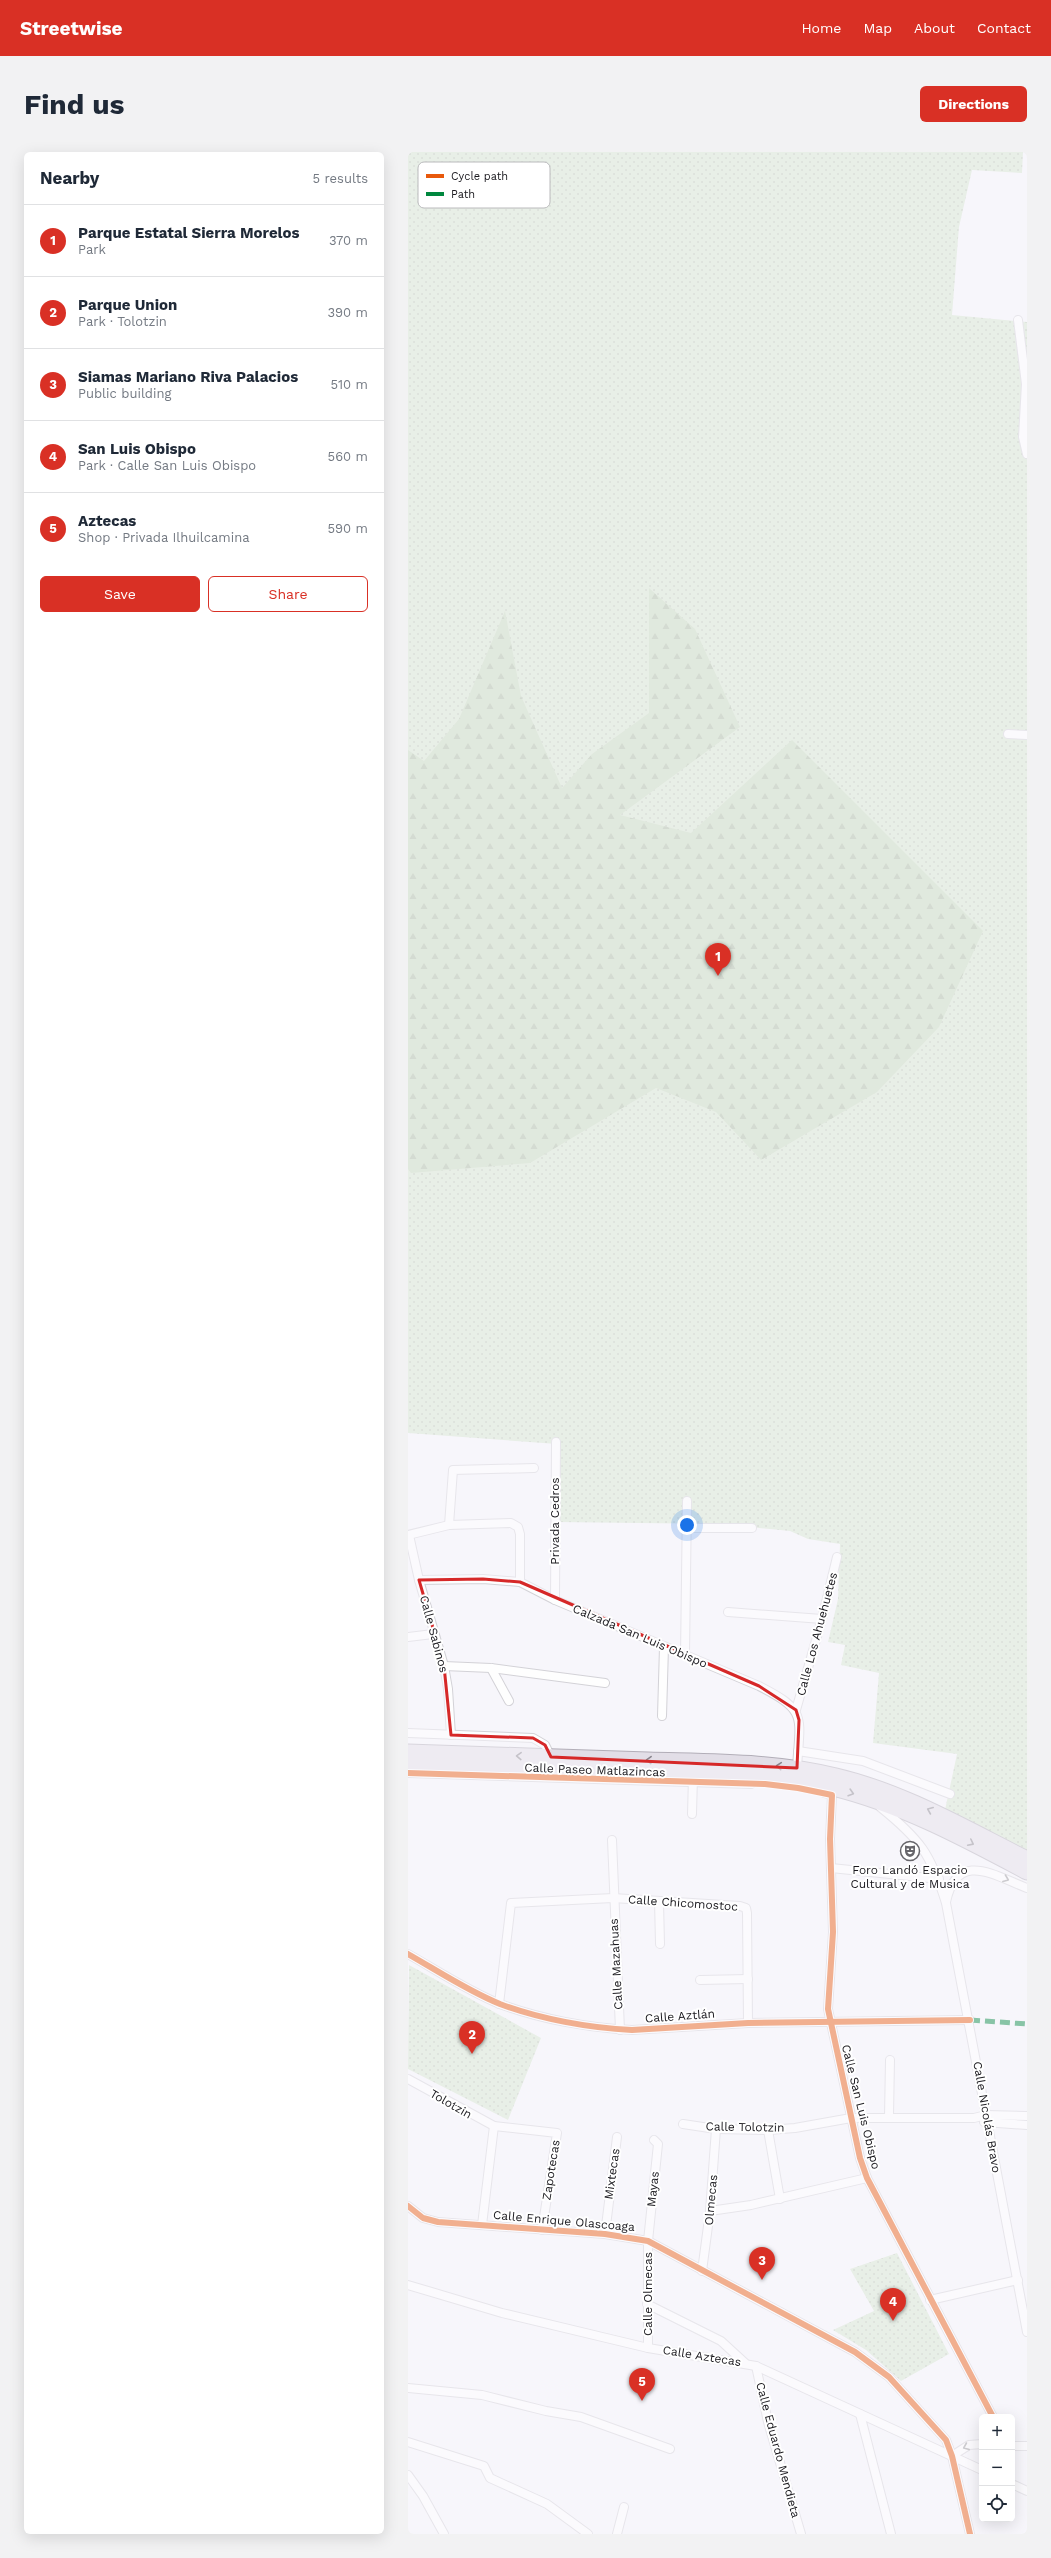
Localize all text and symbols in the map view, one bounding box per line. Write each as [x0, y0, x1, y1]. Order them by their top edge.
text: Streetwise [20, 17, 123, 40]
text: Home [801, 20, 841, 36]
text: Map [863, 20, 892, 36]
text: About [914, 20, 955, 36]
text: Contact [977, 20, 1031, 36]
button: Directions [920, 86, 1027, 122]
text: Find us [24, 88, 124, 121]
legend [418, 162, 550, 208]
text: Nearby [40, 168, 99, 188]
text: Cycle path [451, 170, 508, 183]
text: 5 results [313, 171, 368, 186]
text: Path [451, 188, 475, 201]
text: Parque Estatal Sierra Morelos [78, 224, 299, 242]
text: 1 [50, 233, 56, 248]
text: 370 m [329, 233, 368, 248]
text: Park [78, 242, 106, 257]
text: Parque Union [78, 296, 177, 314]
text: 2 [49, 305, 57, 320]
text: 390 m [327, 305, 368, 320]
text: Park · Tolotzin [78, 314, 167, 329]
text: Siamas Mariano Riva Palacios [78, 368, 298, 386]
text: 3 [49, 377, 57, 392]
text: 510 m [330, 377, 368, 392]
text: Public building [78, 386, 171, 401]
text: San Luis Obispo [78, 440, 196, 458]
text: 4 [49, 449, 57, 464]
text: 560 m [328, 449, 368, 464]
text: Park · Calle San Luis Obispo [78, 458, 256, 473]
text: Aztecas [78, 512, 136, 530]
text: 5 [49, 521, 57, 536]
text: 590 m [328, 521, 368, 536]
text: Shop · Privada Ilhuilcamina [78, 530, 250, 545]
button: Save [40, 576, 200, 612]
button: Share [208, 576, 368, 612]
pin: 1 [705, 943, 731, 976]
street label: Privada Cedros [548, 1477, 562, 1565]
your location [677, 1515, 697, 1535]
street label: Calle Los Ahuehuetes [794, 1571, 840, 1697]
street label: Calle Sabinos [417, 1594, 451, 1674]
street label: Calzada San Luis Obispo [571, 1601, 709, 1671]
one-way arrow [516, 1751, 522, 1760]
one-way arrow [646, 1756, 652, 1764]
street label: Calle Paseo Matlazincas [524, 1761, 666, 1779]
one-way arrow [776, 1762, 782, 1771]
one-way arrow [847, 1788, 854, 1797]
one-way arrow [926, 1807, 934, 1815]
one-way arrow [967, 1838, 974, 1846]
theatre icon: Foro Landó Espacio Cultural y de Musica [899, 1840, 921, 1862]
place label: Foro Landó Espacio Cultural y de Musica [850, 1863, 970, 1891]
one-way arrow [1002, 1875, 1009, 1883]
street label: Calle Chicomostoc [628, 1892, 739, 1914]
street label: Calle Mazahuas [607, 1918, 625, 2010]
street label: Calle Aztlán [645, 2007, 715, 2025]
pin: 2 [459, 2021, 485, 2054]
street label: Calle San Luis Obispo [839, 2043, 883, 2171]
street label: Calle Nicolás Bravo [970, 2060, 1004, 2174]
street label: Tolotzin [428, 2086, 474, 2122]
street label: Calle Tolotzin [705, 2119, 785, 2135]
street label: Zapotecas [539, 2139, 563, 2201]
street label: Mixtecas [601, 2147, 623, 2201]
street label: Mayas [644, 2170, 662, 2208]
street label: Olmecas [702, 2174, 720, 2226]
street label: Calle Enrique Olascoaga [493, 2208, 636, 2234]
pin: 3 [749, 2247, 775, 2280]
street label: Calle Olmecas [641, 2252, 655, 2336]
pin: 4 [880, 2288, 906, 2321]
street label: Calle Aztecas [662, 2343, 742, 2369]
pin: 5 [629, 2368, 655, 2401]
street label: Calle Eduardo Mendieta [753, 2381, 803, 2520]
map controls [979, 2414, 1015, 2522]
button: + [979, 2414, 1015, 2450]
one-way arrow [963, 2443, 970, 2451]
button: − [979, 2450, 1015, 2486]
button: locate [979, 2486, 1015, 2522]

